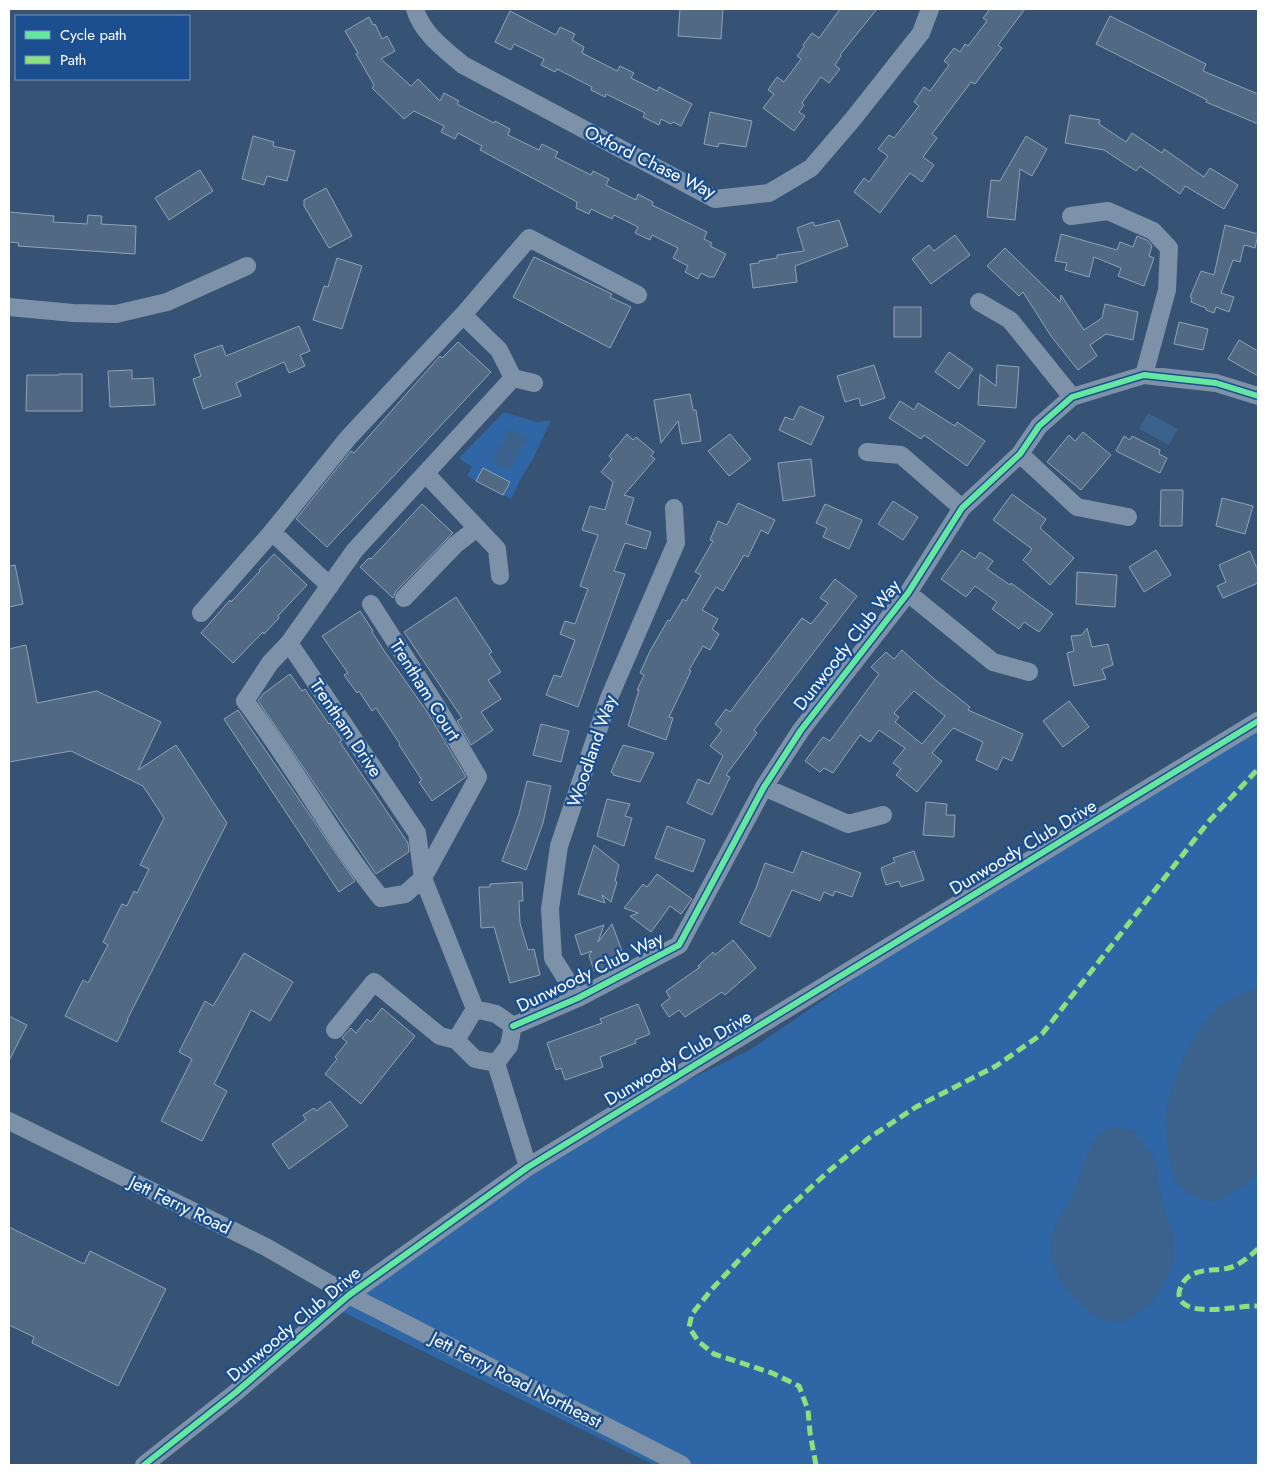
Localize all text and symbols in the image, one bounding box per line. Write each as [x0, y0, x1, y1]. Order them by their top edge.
legend [15, 15, 190, 80]
text: Cycle path [60, 24, 127, 46]
text: Path [60, 49, 86, 71]
street label: Oxford Chase Way [580, 119, 720, 205]
street label: Dunwoody Club Way [787, 574, 907, 716]
street label: Trentham Court [383, 634, 467, 746]
street label: Trentham Drive [304, 674, 388, 782]
street label: Woodland Way [561, 692, 623, 810]
street label: Dunwoody Club Drive [944, 793, 1102, 901]
street label: Dunwoody Club Way [512, 925, 668, 1019]
street label: Dunwoody Club Drive [599, 1004, 757, 1112]
street label: Jett Ferry Road [123, 1168, 235, 1241]
street label: Dunwoody Club Drive [221, 1260, 367, 1388]
street label: Jett Ferry Road Northeast [424, 1325, 607, 1435]

